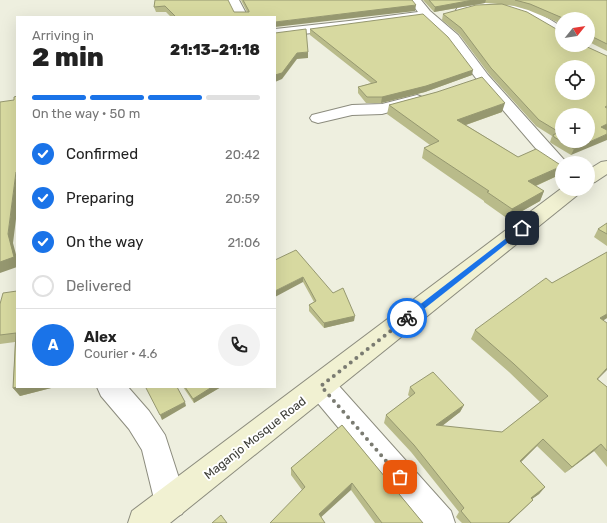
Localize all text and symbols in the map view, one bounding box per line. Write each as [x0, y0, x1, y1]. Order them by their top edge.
north arrow [555, 12, 595, 52]
map controls [555, 12, 595, 196]
text: Arriving in [32, 28, 94, 43]
text: 21:13–21:18 [170, 41, 260, 59]
text: 2 min [32, 42, 104, 73]
button: locate [555, 60, 595, 100]
text: On the way · 50 m [32, 106, 140, 121]
button: + [555, 108, 595, 148]
icon: check [32, 143, 54, 165]
text: Confirmed [66, 145, 138, 163]
text: 20:42 [225, 147, 260, 162]
button: − [555, 156, 595, 196]
icon: check [32, 187, 54, 209]
text: Preparing [66, 189, 134, 207]
text: 20:59 [225, 191, 260, 206]
pin [505, 211, 539, 245]
icon: home [511, 217, 533, 239]
icon: check [32, 231, 54, 253]
text: On the way [66, 233, 144, 251]
text: 21:06 [227, 235, 260, 250]
text: Delivered [66, 277, 131, 295]
courier [387, 298, 427, 338]
icon: bike [396, 307, 418, 329]
button: phone [218, 324, 260, 366]
text: Alex [84, 328, 117, 346]
text: A [48, 336, 58, 354]
text: Courier · 4.6 [84, 346, 157, 361]
street label: Maganjo Mosque Road [201, 394, 309, 482]
pin [383, 460, 417, 494]
icon: bag [389, 466, 411, 488]

